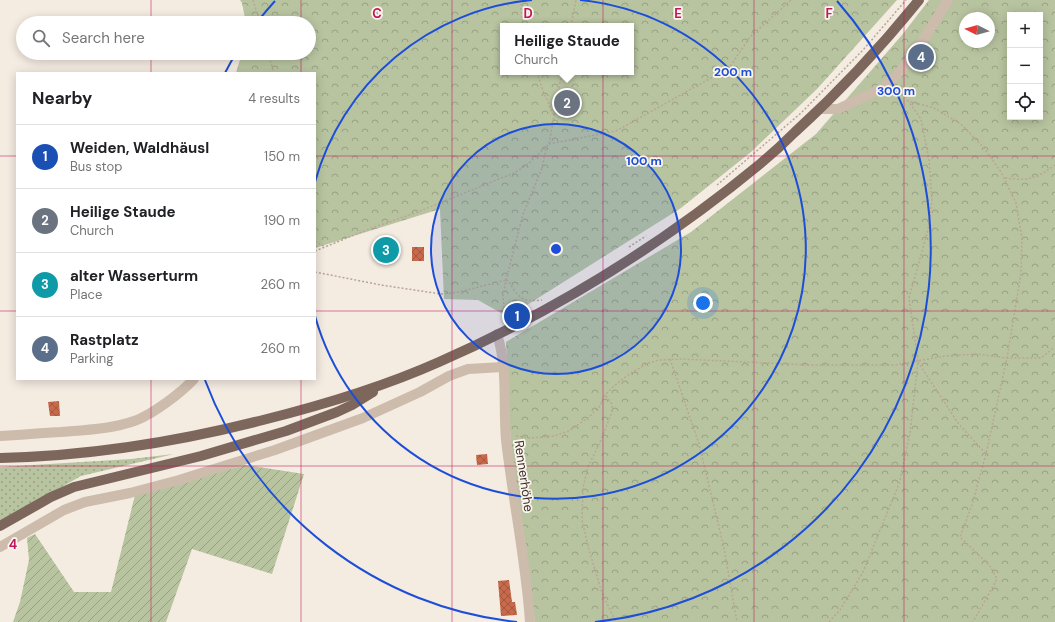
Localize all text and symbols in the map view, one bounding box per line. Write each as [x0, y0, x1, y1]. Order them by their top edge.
text: C [372, 5, 382, 22]
text: D [523, 5, 533, 22]
text: E [674, 5, 682, 22]
text: F [825, 5, 833, 22]
north arrow [959, 12, 995, 48]
map controls [1007, 12, 1043, 120]
button: + [1007, 12, 1043, 48]
search box [16, 16, 316, 60]
popup [500, 23, 634, 75]
icon: search [30, 27, 52, 49]
text: Search here [62, 28, 145, 48]
text: Heilige Staude [514, 31, 620, 51]
pin: 4 [908, 42, 934, 72]
button: − [1007, 48, 1043, 84]
text: Church [514, 51, 558, 68]
text: 200 m [714, 64, 752, 80]
text: 300 m [877, 83, 915, 99]
button: locate [1007, 84, 1043, 120]
text: Nearby [32, 87, 92, 109]
pin: 2 [554, 88, 580, 118]
text: 4 results [248, 90, 300, 107]
text: Weiden, Waldhäusl [70, 138, 209, 158]
text: 1 [43, 148, 47, 165]
text: 150 m [264, 148, 300, 165]
text: 100 m [626, 153, 662, 169]
text: Bus stop [70, 158, 122, 175]
text: Heilige Staude [70, 202, 176, 222]
text: 2 [41, 212, 49, 229]
text: 190 m [264, 212, 300, 229]
text: Church [70, 222, 114, 239]
pin: 3 [373, 235, 399, 265]
centre of rings [549, 242, 563, 256]
text: alter Wasserturm [70, 266, 198, 286]
text: 3 [41, 276, 49, 293]
text: 260 m [260, 276, 300, 293]
text: Place [70, 286, 102, 303]
your location [693, 293, 713, 313]
pin: 1 [504, 301, 530, 331]
text: Rastplatz [70, 330, 139, 350]
text: 4 [41, 340, 49, 357]
text: 260 m [260, 340, 300, 357]
text: Parking [70, 350, 114, 367]
street label: Rennerhöhe [511, 439, 537, 513]
text: 4 [9, 536, 17, 553]

